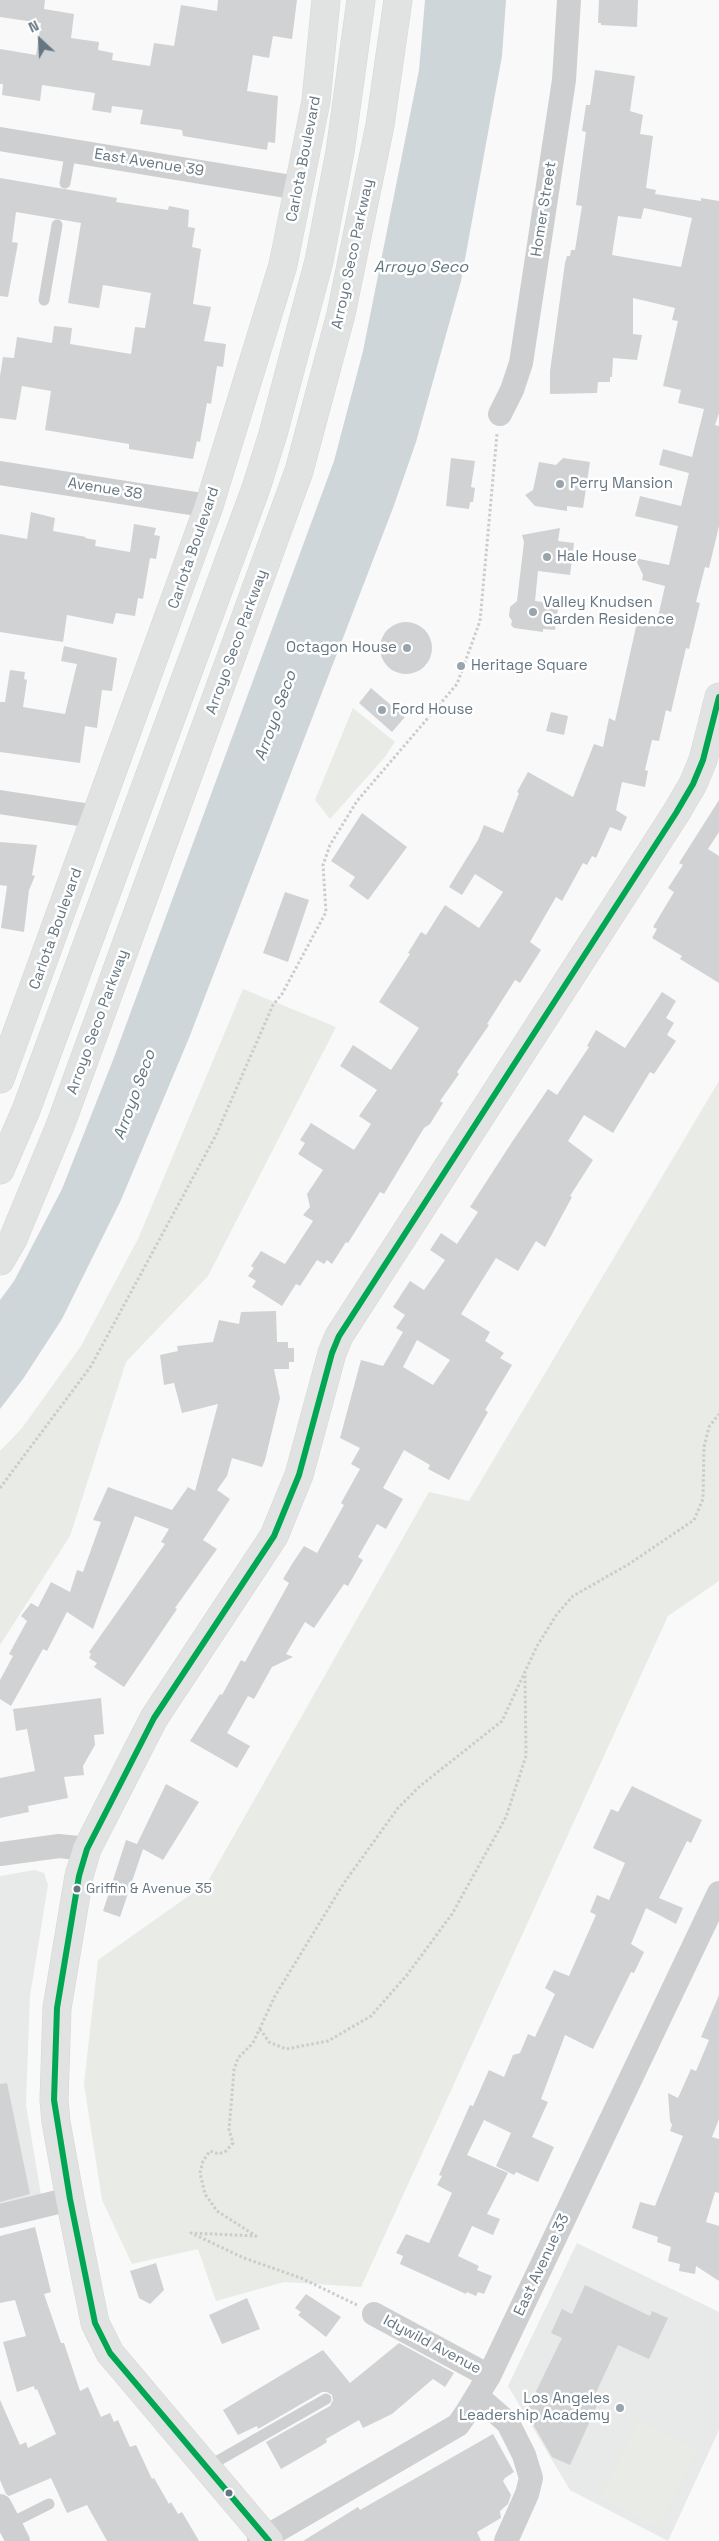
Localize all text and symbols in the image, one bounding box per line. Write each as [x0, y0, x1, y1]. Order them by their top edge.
north arrow [15, 15, 65, 65]
text: N [26, 16, 42, 37]
street label: Carlota Boulevard [283, 94, 325, 224]
street label: East Avenue 39 [93, 145, 205, 181]
street label: Homer Street [528, 160, 560, 258]
street label: Arroyo Seco Parkway [328, 177, 378, 331]
water label: Arroyo Seco [374, 258, 468, 278]
street label: Avenue 38 [66, 474, 144, 504]
place label: Perry Mansion [570, 475, 673, 493]
marker: Perry Mansion [554, 478, 566, 490]
street label: Carlota Boulevard [165, 485, 223, 611]
place label: Hale House [557, 548, 637, 566]
marker: Hale House [541, 551, 553, 563]
street label: Arroyo Seco Parkway [202, 567, 272, 717]
place label: Valley Knudsen Garden Residence [543, 594, 674, 629]
marker: Valley Knudsen Garden Residence [527, 606, 539, 618]
place label: Octagon House [286, 639, 397, 657]
marker: Octagon House [401, 642, 413, 654]
place label: Heritage Square [471, 657, 588, 675]
marker: Heritage Square [455, 660, 467, 672]
water label: Arroyo Seco [251, 668, 301, 764]
place label: Ford House [392, 701, 473, 719]
marker: Ford House [376, 704, 388, 716]
street label: Carlota Boulevard [26, 866, 86, 992]
street label: Arroyo Seco Parkway [63, 947, 133, 1097]
water label: Arroyo Seco [110, 1047, 160, 1143]
place label: Griffin & Avenue 35 [86, 1881, 212, 1897]
marker: Griffin & Avenue 35 [72, 1884, 82, 1894]
street label: East Avenue 33 [511, 2211, 573, 2319]
street label: Idywild Avenue [380, 2312, 484, 2378]
place label: Los Angeles Leadership Academy [459, 2390, 610, 2425]
marker: Los Angeles Leadership Academy [614, 2402, 626, 2414]
unlabelled marker [224, 2488, 234, 2498]

